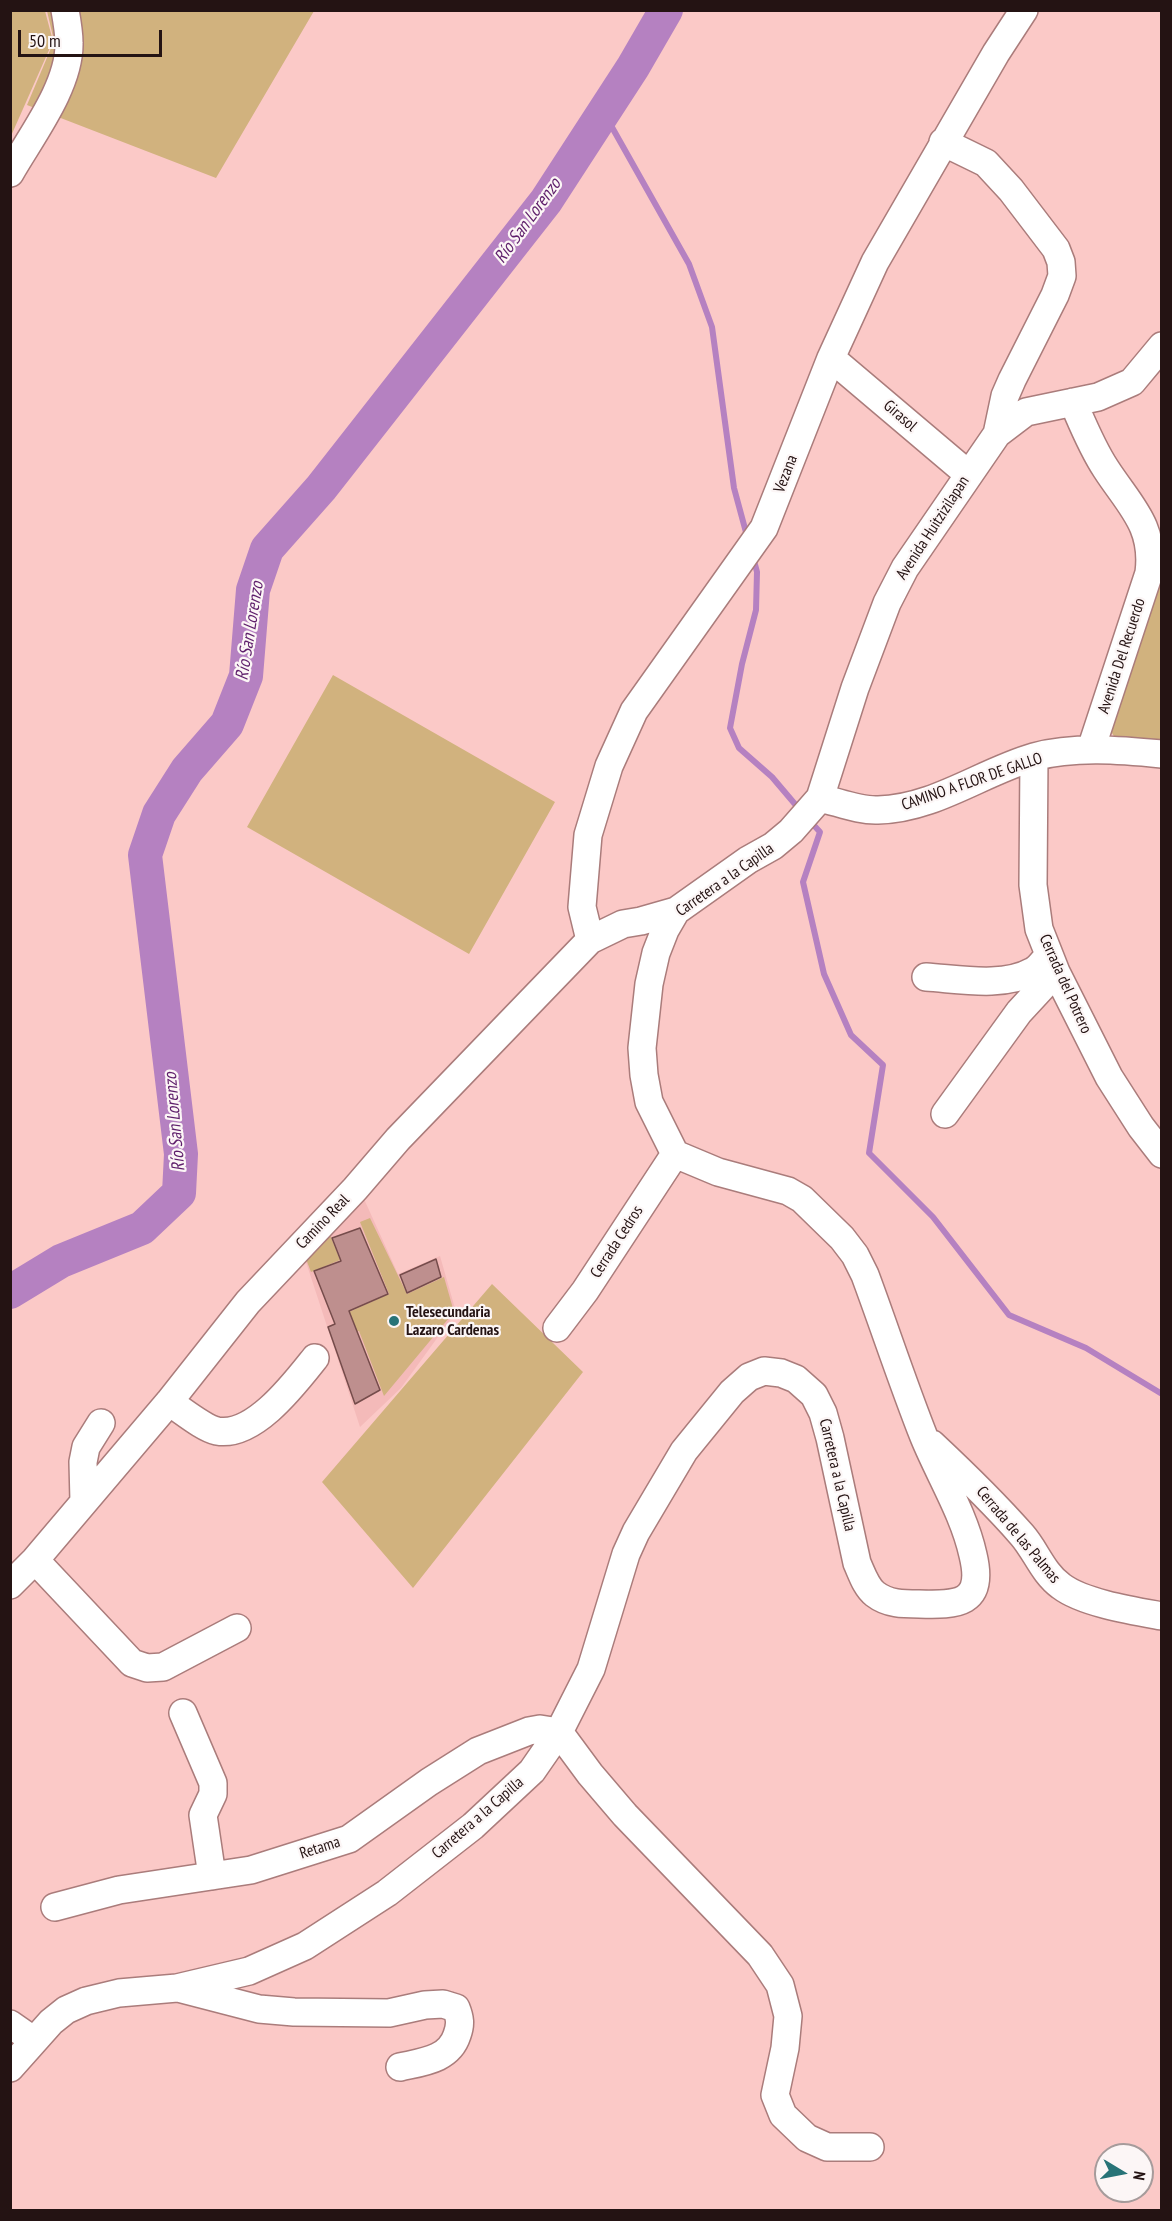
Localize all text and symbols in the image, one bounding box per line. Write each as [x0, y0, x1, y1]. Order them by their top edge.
scale bar [21, 18, 165, 56]
text: 50 m [29, 29, 61, 52]
water label: Río San Lorenzo [490, 174, 566, 268]
street label: Girasol [879, 396, 921, 436]
street label: Vezana [770, 453, 802, 495]
street label: Avenida Huitzizilapan [892, 473, 974, 583]
water label: Río San Lorenzo [232, 580, 268, 682]
street label: Avenida Del Recuerdo [1094, 596, 1150, 716]
street label: CAMINO A FLOR DE GALLO [899, 749, 1045, 815]
street label: Carretera a la Capilla [672, 839, 778, 921]
street label: Cerrada del Potrero [1035, 932, 1095, 1036]
water label: Río San Lorenzo [160, 1071, 190, 1173]
street label: Camino Real [292, 1191, 354, 1253]
street label: Cerrada Cedros [586, 1202, 648, 1282]
place label: Telesecundaria Lazaro Cardenas [406, 1302, 499, 1340]
marker: Telesecundaria Lazaro Cardenas [387, 1314, 401, 1328]
street label: Carretera a la Capilla [815, 1417, 859, 1533]
street label: Cerrada de las Palmas [972, 1483, 1064, 1587]
street label: Carretera a la Capilla [428, 1773, 528, 1863]
street label: Retama [297, 1832, 343, 1864]
north arrow [1094, 2143, 1154, 2203]
text: N [1129, 2170, 1150, 2182]

